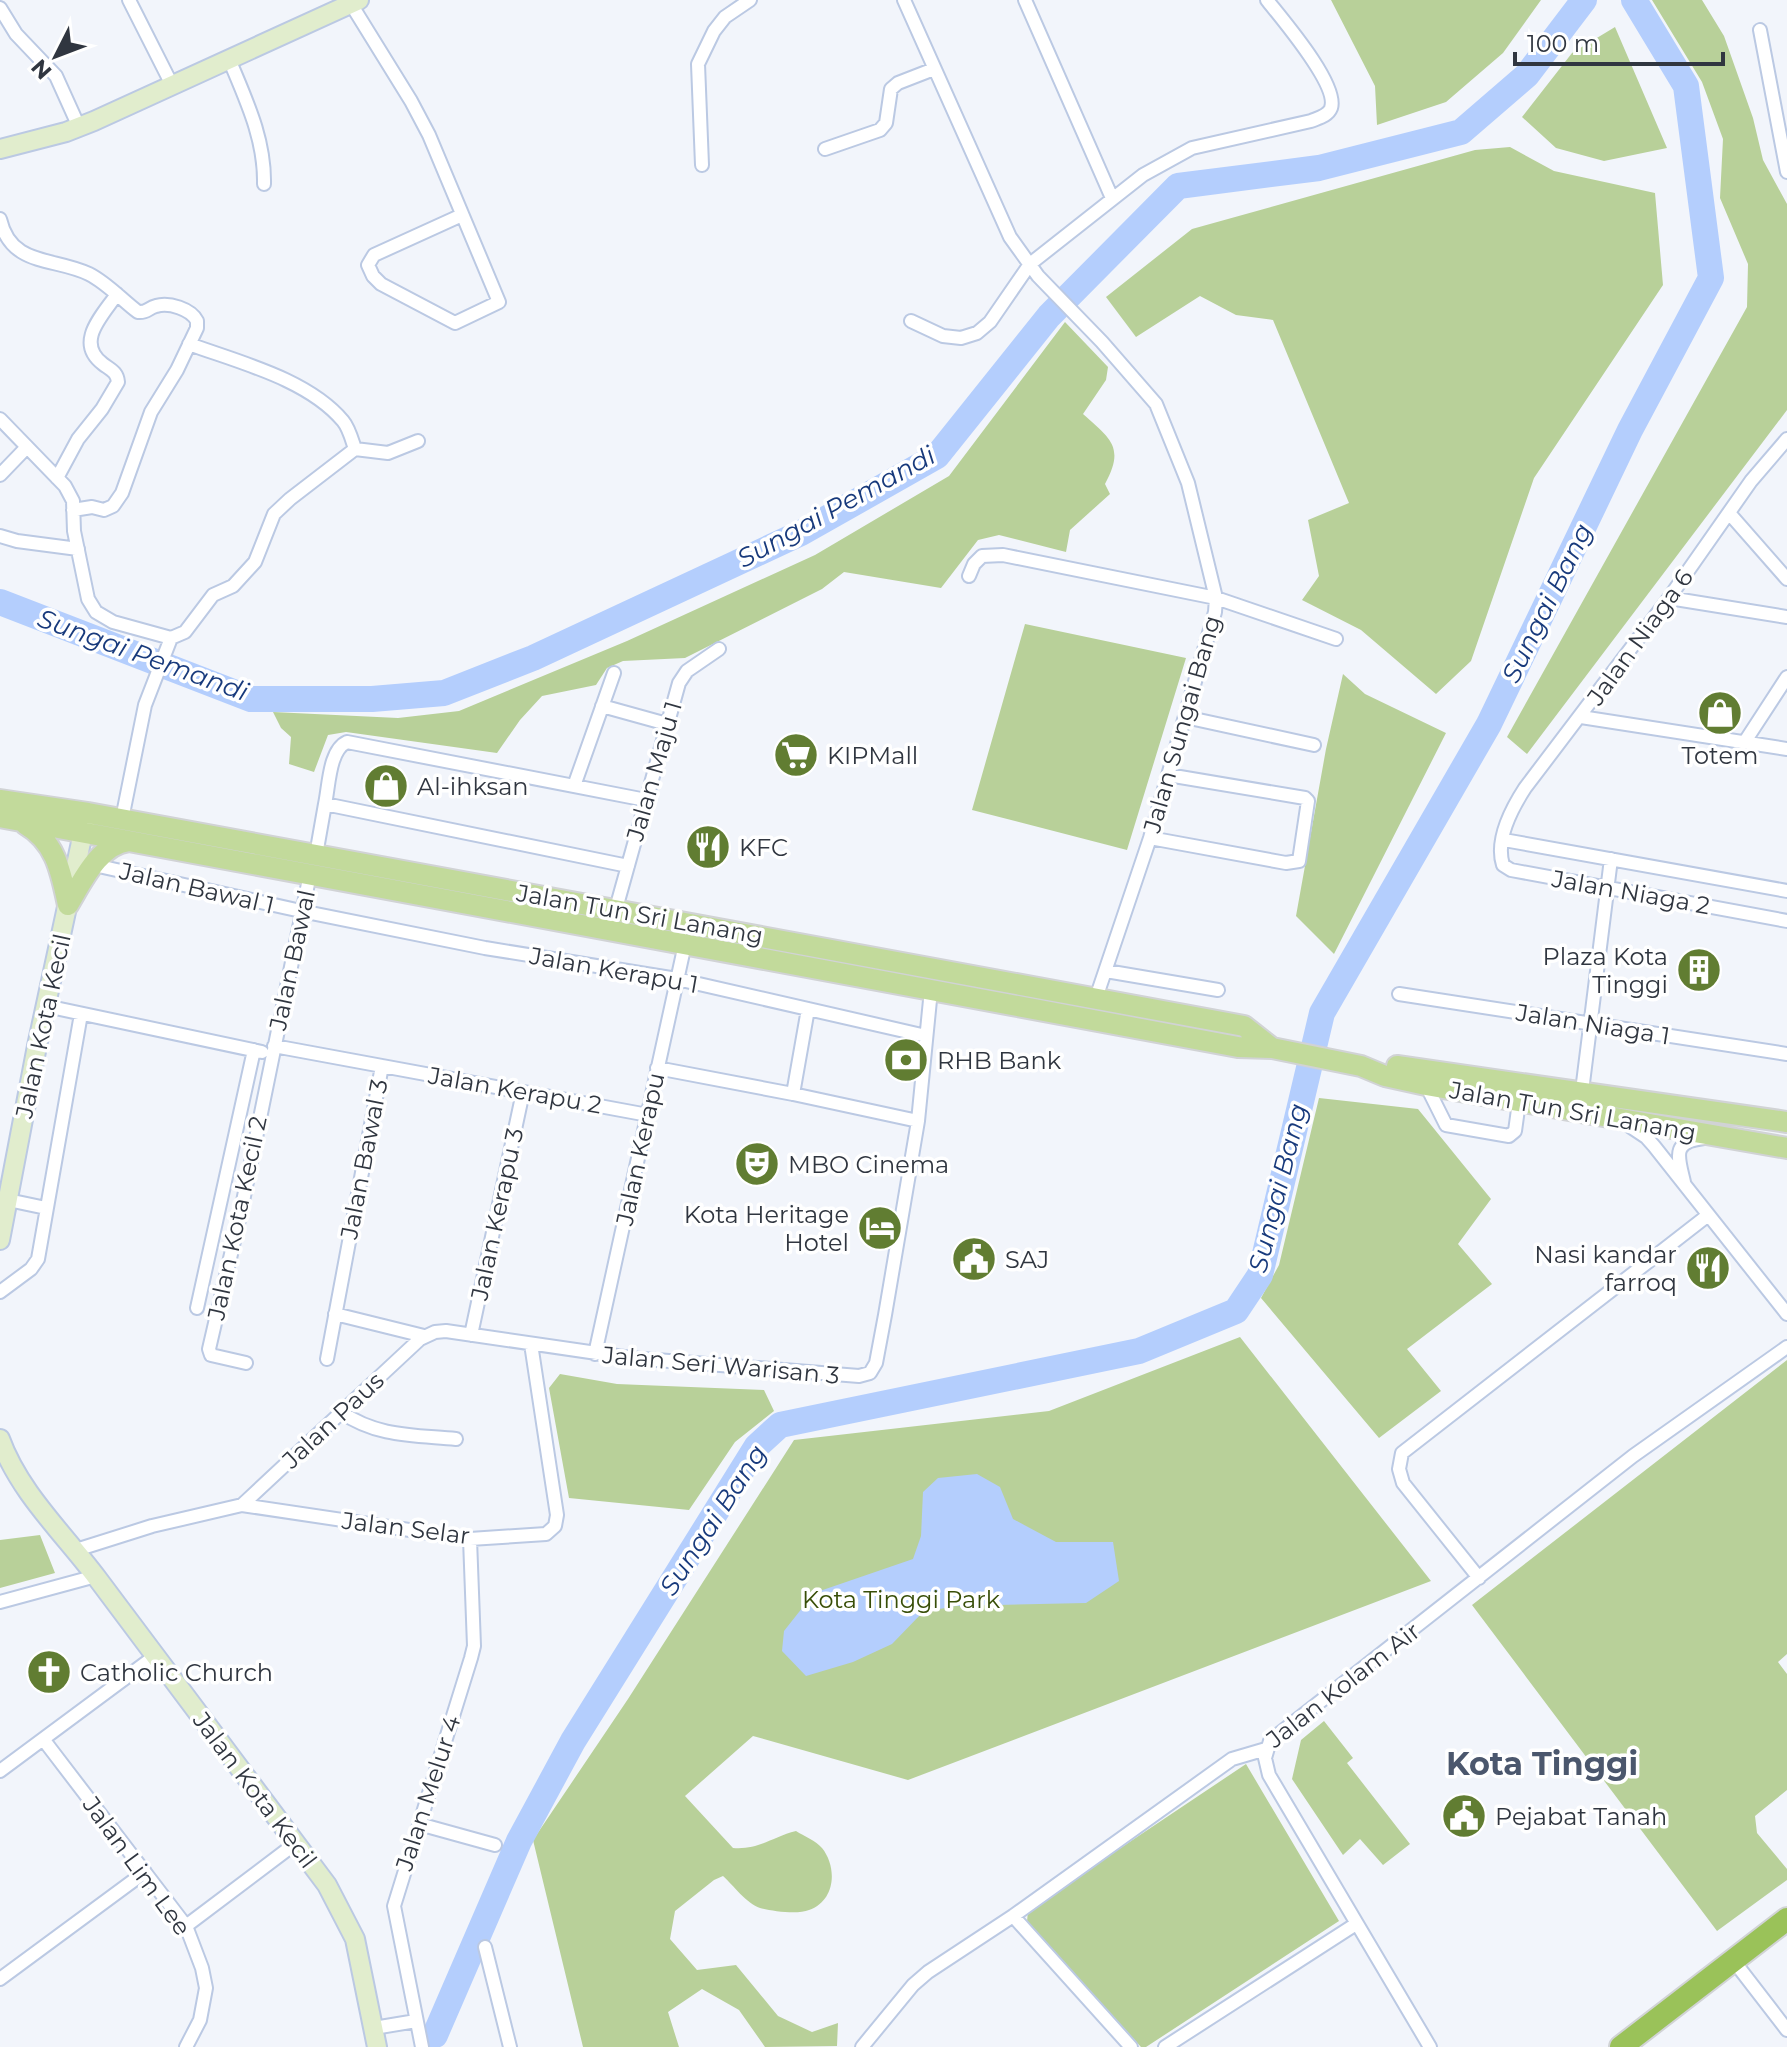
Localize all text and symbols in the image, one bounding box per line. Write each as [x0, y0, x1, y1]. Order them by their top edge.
north arrow [16, 16, 96, 96]
scale bar [1515, 16, 1723, 66]
text: 100 m [1527, 29, 1599, 58]
text: N [26, 53, 57, 85]
water label: Sungai Pemandi [731, 439, 942, 575]
water label: Sungai Bang [1495, 518, 1599, 688]
street label: Jalan Niaga 6 [1580, 563, 1699, 711]
water label: Sungai Pemandi [33, 602, 254, 708]
street label: Jalan Sungai Bang [1137, 612, 1227, 837]
shop icon: Totem [1696, 689, 1744, 737]
street label: Jalan Maju 1 [620, 698, 688, 845]
supermarket icon: KIPMall [772, 731, 820, 779]
place label: KIPMall [827, 741, 918, 770]
place label: Totem [1682, 741, 1758, 770]
shop icon: Al-ihksan [362, 762, 410, 810]
place label: Al-ihksan [417, 772, 529, 801]
restaurant icon: KFC [684, 823, 732, 871]
place label: KFC [739, 833, 788, 862]
street label: Jalan Bawal 1 [116, 856, 277, 920]
street label: Jalan Niaga 2 [1549, 864, 1712, 920]
street label: Jalan Tun Sri Lanang [514, 878, 765, 950]
street label: Jalan Bawal [263, 887, 321, 1034]
street label: Jalan Kota Kecil [9, 931, 77, 1122]
street label: Jalan Kerapu 1 [527, 941, 700, 999]
place label: Plaza Kota Tinggi [1542, 942, 1668, 999]
building icon: Plaza Kota Tinggi [1675, 946, 1723, 994]
street label: Jalan Niaga 1 [1513, 997, 1672, 1050]
bank icon: RHB Bank [882, 1036, 930, 1084]
place label: RHB Bank [937, 1046, 1062, 1075]
street label: Jalan Kerapu 2 [425, 1060, 604, 1120]
street label: Jalan Kerapu [609, 1070, 670, 1229]
street label: Jalan Tun Sri Lanang [1447, 1075, 1698, 1147]
street label: Jalan Bawal 3 [334, 1077, 394, 1242]
water label: Sungai Bang [1242, 1100, 1314, 1276]
street label: Jalan Kota Kecil 2 [201, 1113, 273, 1324]
street label: Jalan Kerapu 3 [464, 1125, 529, 1304]
theatre icon: MBO Cinema [733, 1140, 781, 1188]
place label: MBO Cinema [788, 1150, 949, 1179]
place label: Kota Heritage Hotel [684, 1200, 849, 1257]
hotel icon: Kota Heritage Hotel [856, 1204, 904, 1252]
public building icon: SAJ [950, 1235, 998, 1283]
place label: Nasi kandar farroq [1534, 1240, 1677, 1297]
restaurant icon: Nasi kandar farroq [1684, 1244, 1732, 1292]
place label: SAJ [1005, 1245, 1049, 1274]
street label: Jalan Seri Warisan 3 [600, 1340, 841, 1390]
street label: Jalan Paus [276, 1366, 390, 1475]
water label: Sungai Bang [652, 1439, 774, 1601]
street label: Jalan Selar [339, 1506, 472, 1550]
park label: Kota Tinggi Park [802, 1585, 1001, 1614]
street label: Jalan Kolam Air [1260, 1616, 1425, 1754]
church icon: Catholic Church [25, 1648, 73, 1696]
place label: Catholic Church [80, 1658, 273, 1687]
street label: Jalan Kota Kecil [186, 1705, 323, 1874]
street label: Jalan Melur 4 [389, 1712, 467, 1875]
district label: Kota Tinggi [1446, 1744, 1638, 1783]
street label: Jalan Lim Lee [76, 1790, 197, 1941]
public building icon: Pejabat Tanah [1440, 1792, 1488, 1840]
place label: Pejabat Tanah [1495, 1802, 1667, 1831]

